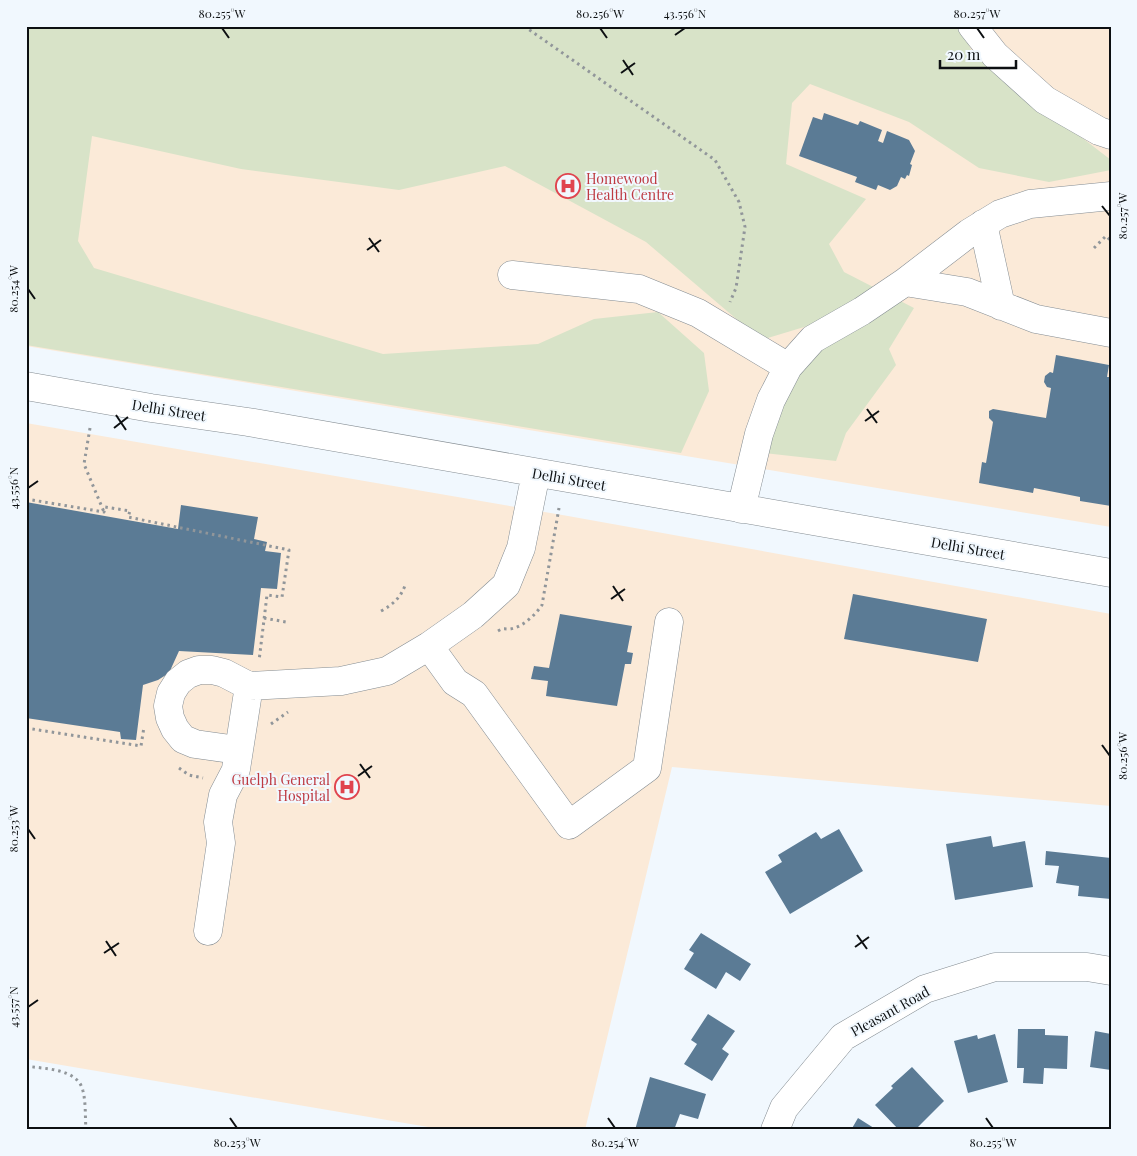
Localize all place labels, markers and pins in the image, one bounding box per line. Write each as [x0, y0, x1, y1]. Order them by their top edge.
place label: Homewood Health Centre [586, 169, 674, 204]
hospital icon: Homewood Health Centre [555, 173, 581, 199]
place label: Guelph General Hospital [232, 770, 330, 805]
hospital icon: Guelph General Hospital [334, 774, 360, 800]

